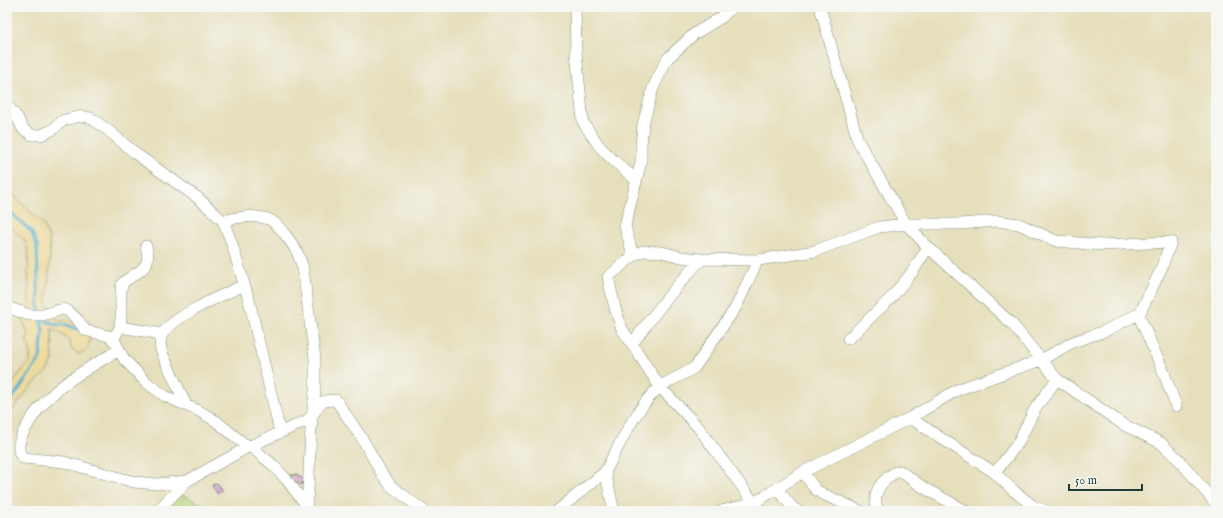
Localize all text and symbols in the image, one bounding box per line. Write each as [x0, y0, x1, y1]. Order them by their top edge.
scale bar [1069, 466, 1142, 492]
text: 50 m [1075, 473, 1097, 488]

